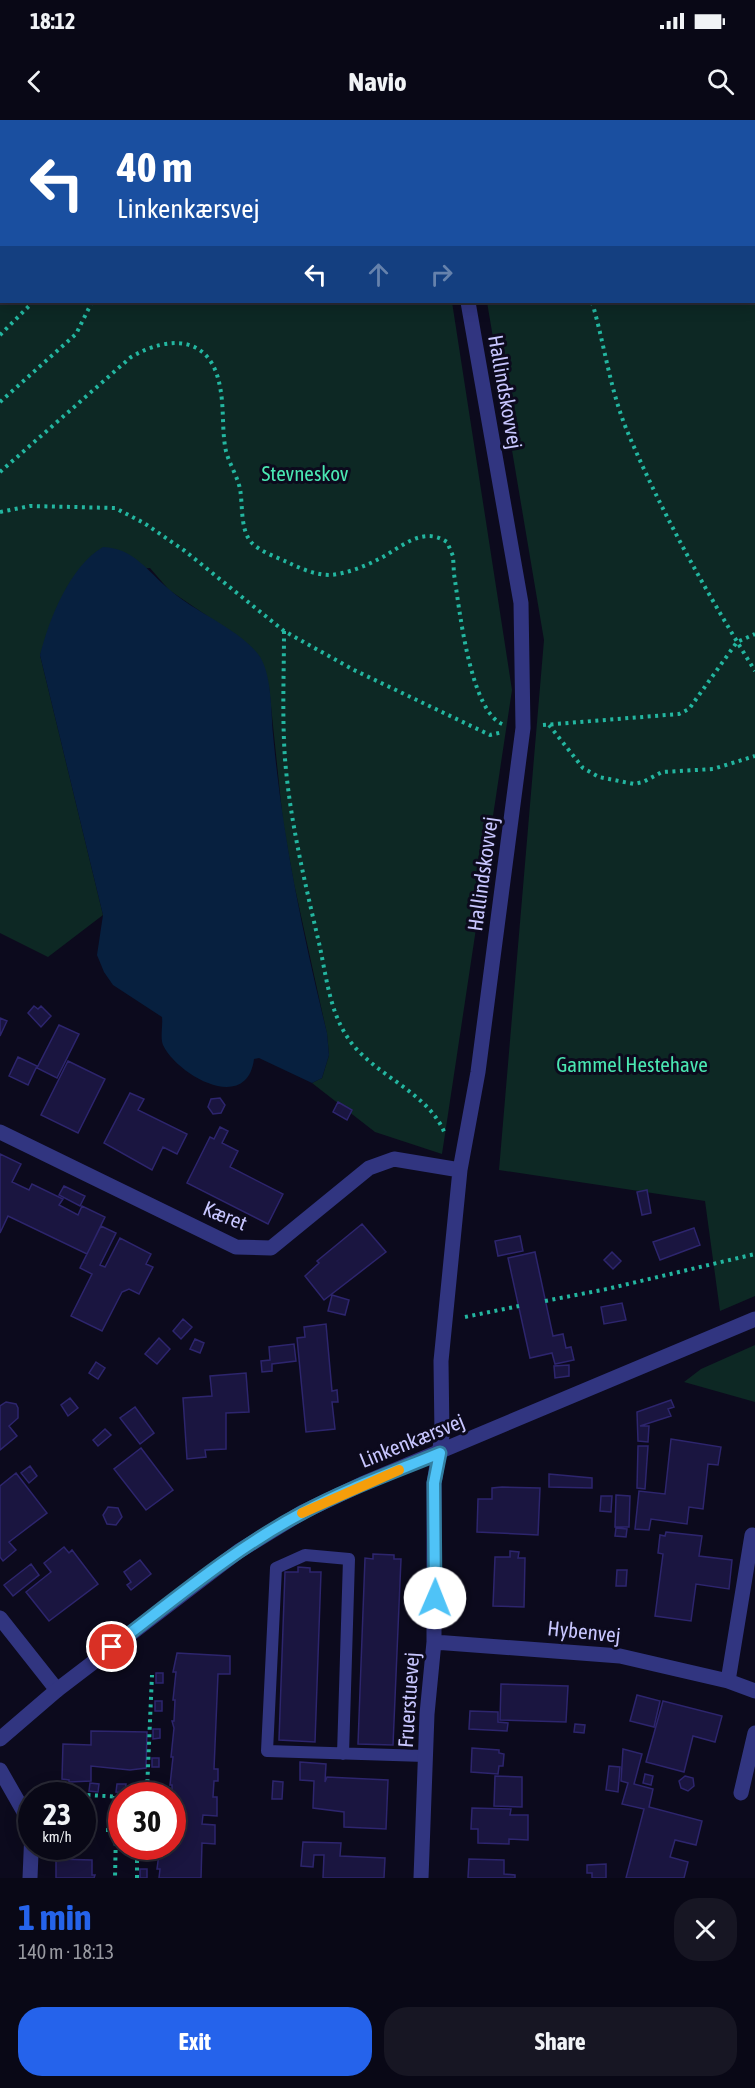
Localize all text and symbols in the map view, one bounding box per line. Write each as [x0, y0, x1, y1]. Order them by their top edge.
text: 18:12 [30, 8, 75, 34]
icon: back [18, 65, 51, 98]
icon: search [704, 65, 737, 98]
text: Navio [348, 66, 407, 97]
text: 40 m [117, 143, 192, 191]
icon: left [18, 144, 96, 222]
text: Linkenkærsvej [117, 193, 260, 224]
icon: left [299, 258, 332, 291]
icon: ahead [362, 258, 395, 291]
icon: right [425, 258, 458, 291]
street label: Hallindskovvej [484, 333, 528, 451]
park label: Stevneskov [262, 461, 349, 485]
street label: Hallindskovvej [462, 815, 502, 933]
park label: Gammel Hestehave [556, 1052, 708, 1076]
street label: Kæret [200, 1195, 251, 1235]
street label: Linkenkærsvej [356, 1408, 468, 1472]
position arrow [403, 1566, 467, 1630]
street label: Hybenvej [546, 1615, 622, 1647]
pin [86, 1621, 137, 1672]
icon: arrive [95, 1630, 128, 1663]
street label: Fruerstuevej [393, 1651, 423, 1749]
speed limit sign: 30 [108, 1782, 186, 1860]
text: 23 [43, 1797, 71, 1831]
text: km/h [42, 1828, 72, 1845]
text: 1 min [18, 1896, 92, 1938]
button: close [674, 1898, 737, 1961]
text: 140 m · 18:13 [18, 1940, 114, 1963]
button: Exit [18, 2007, 372, 2076]
button: Share [384, 2007, 737, 2076]

